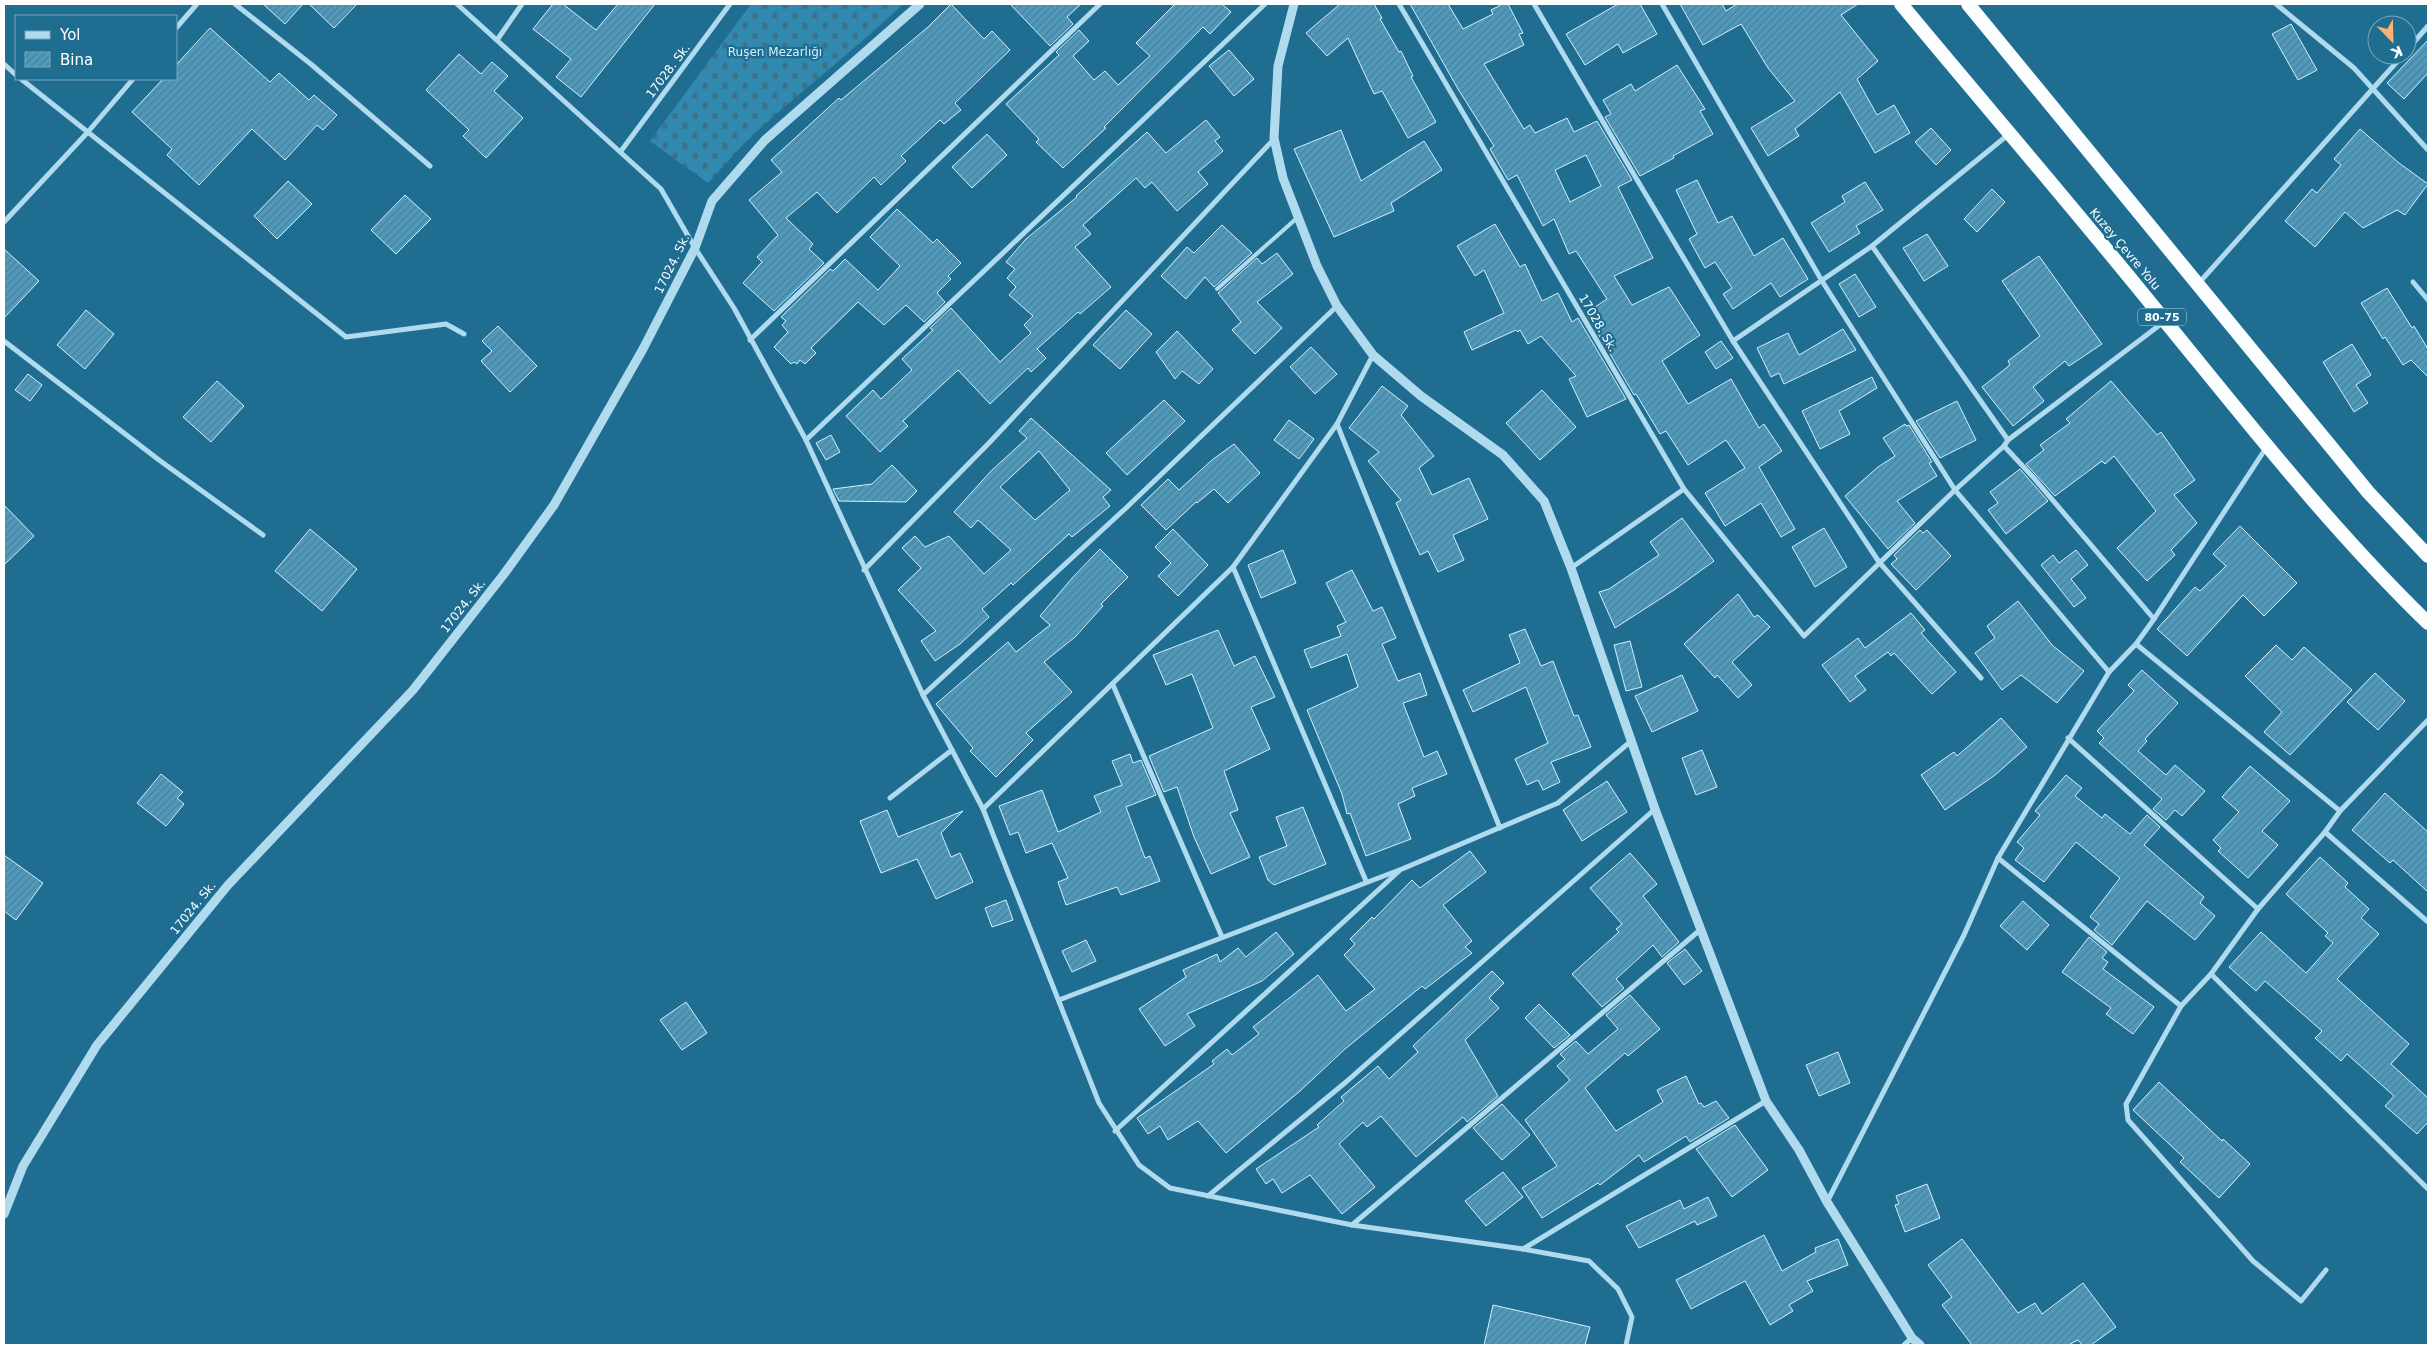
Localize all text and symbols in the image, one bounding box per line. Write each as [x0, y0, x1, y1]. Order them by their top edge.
legend [15, 15, 178, 80]
north arrow [2367, 15, 2417, 65]
text: Yol [59, 26, 81, 44]
street label: 17028. Sk. [643, 41, 693, 101]
text: K [2388, 42, 2405, 62]
park label: Ruşen Mezarlığı [728, 45, 822, 59]
text: Bina [60, 51, 93, 69]
street label: Kuzey Çevre Yolu [2087, 205, 2163, 293]
street label: 17024. Sk. [652, 232, 692, 296]
street label: 17028. Sk. [1576, 292, 1620, 354]
road number: 80-75 [2138, 308, 2186, 326]
street label: 17024. Sk. [438, 576, 488, 636]
street label: 17024. Sk. [167, 879, 219, 937]

